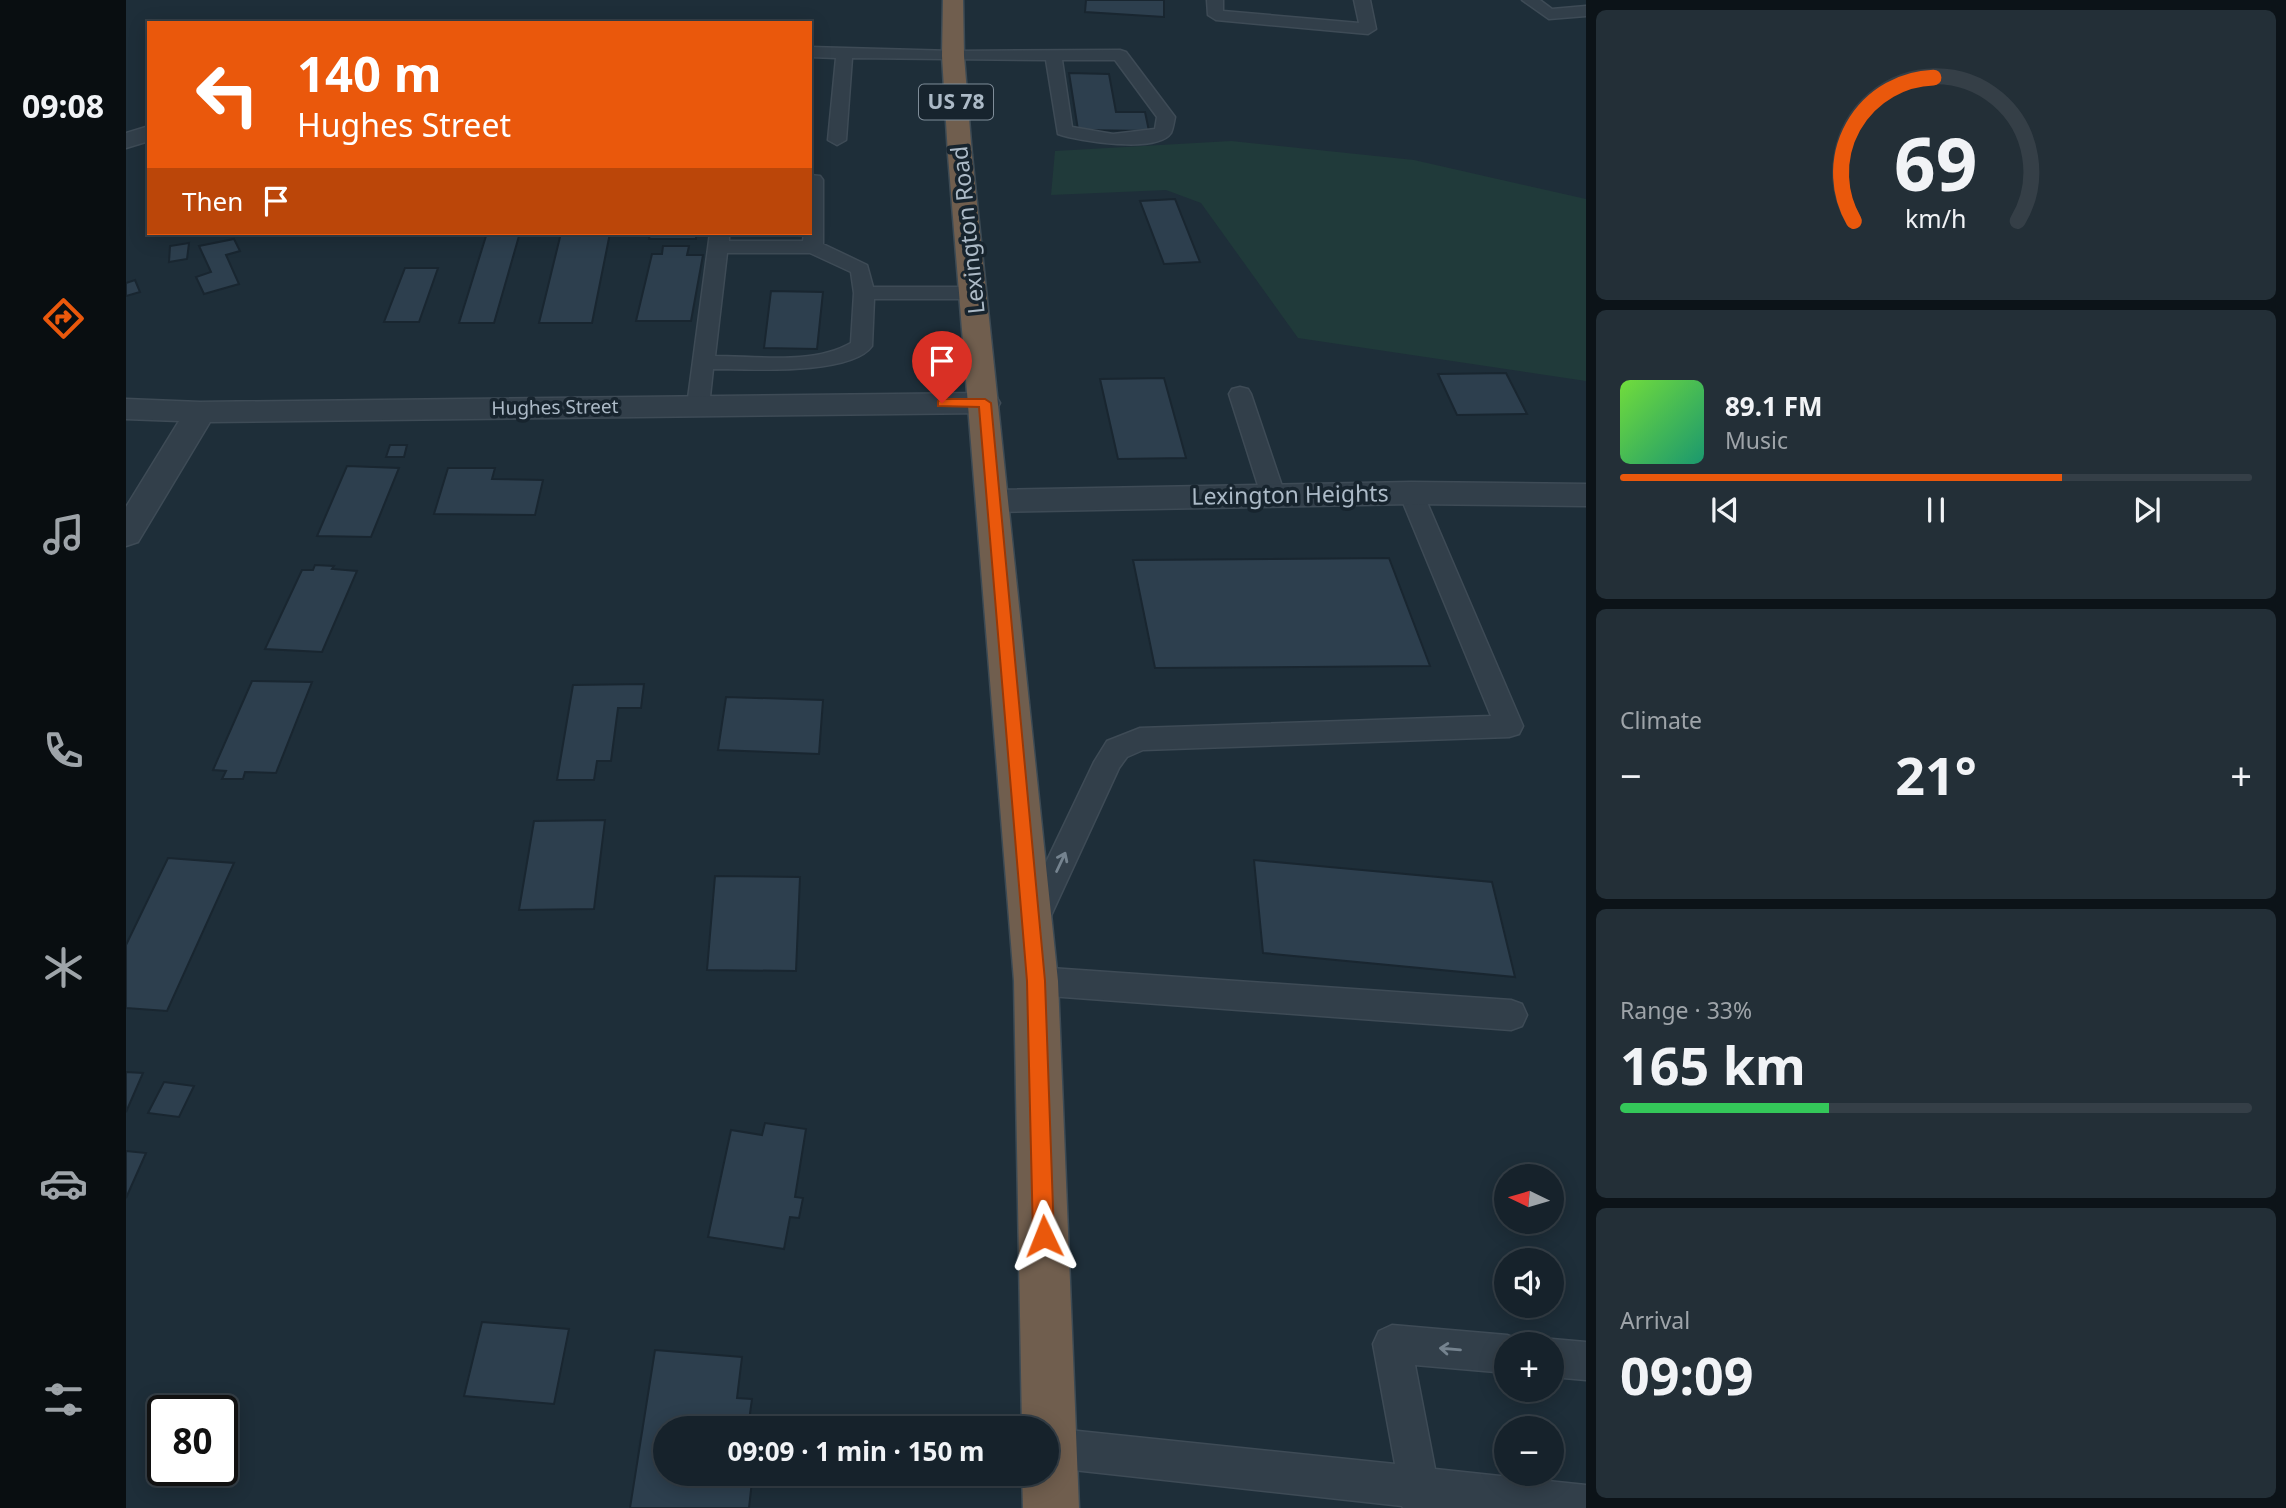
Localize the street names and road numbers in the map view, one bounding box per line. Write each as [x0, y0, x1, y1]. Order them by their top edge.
road number: US 78 [919, 84, 993, 119]
street label: Lexington Road [942, 145, 992, 316]
street label: Hughes Street [491, 393, 619, 421]
street label: Lexington Heights [1191, 476, 1389, 512]

